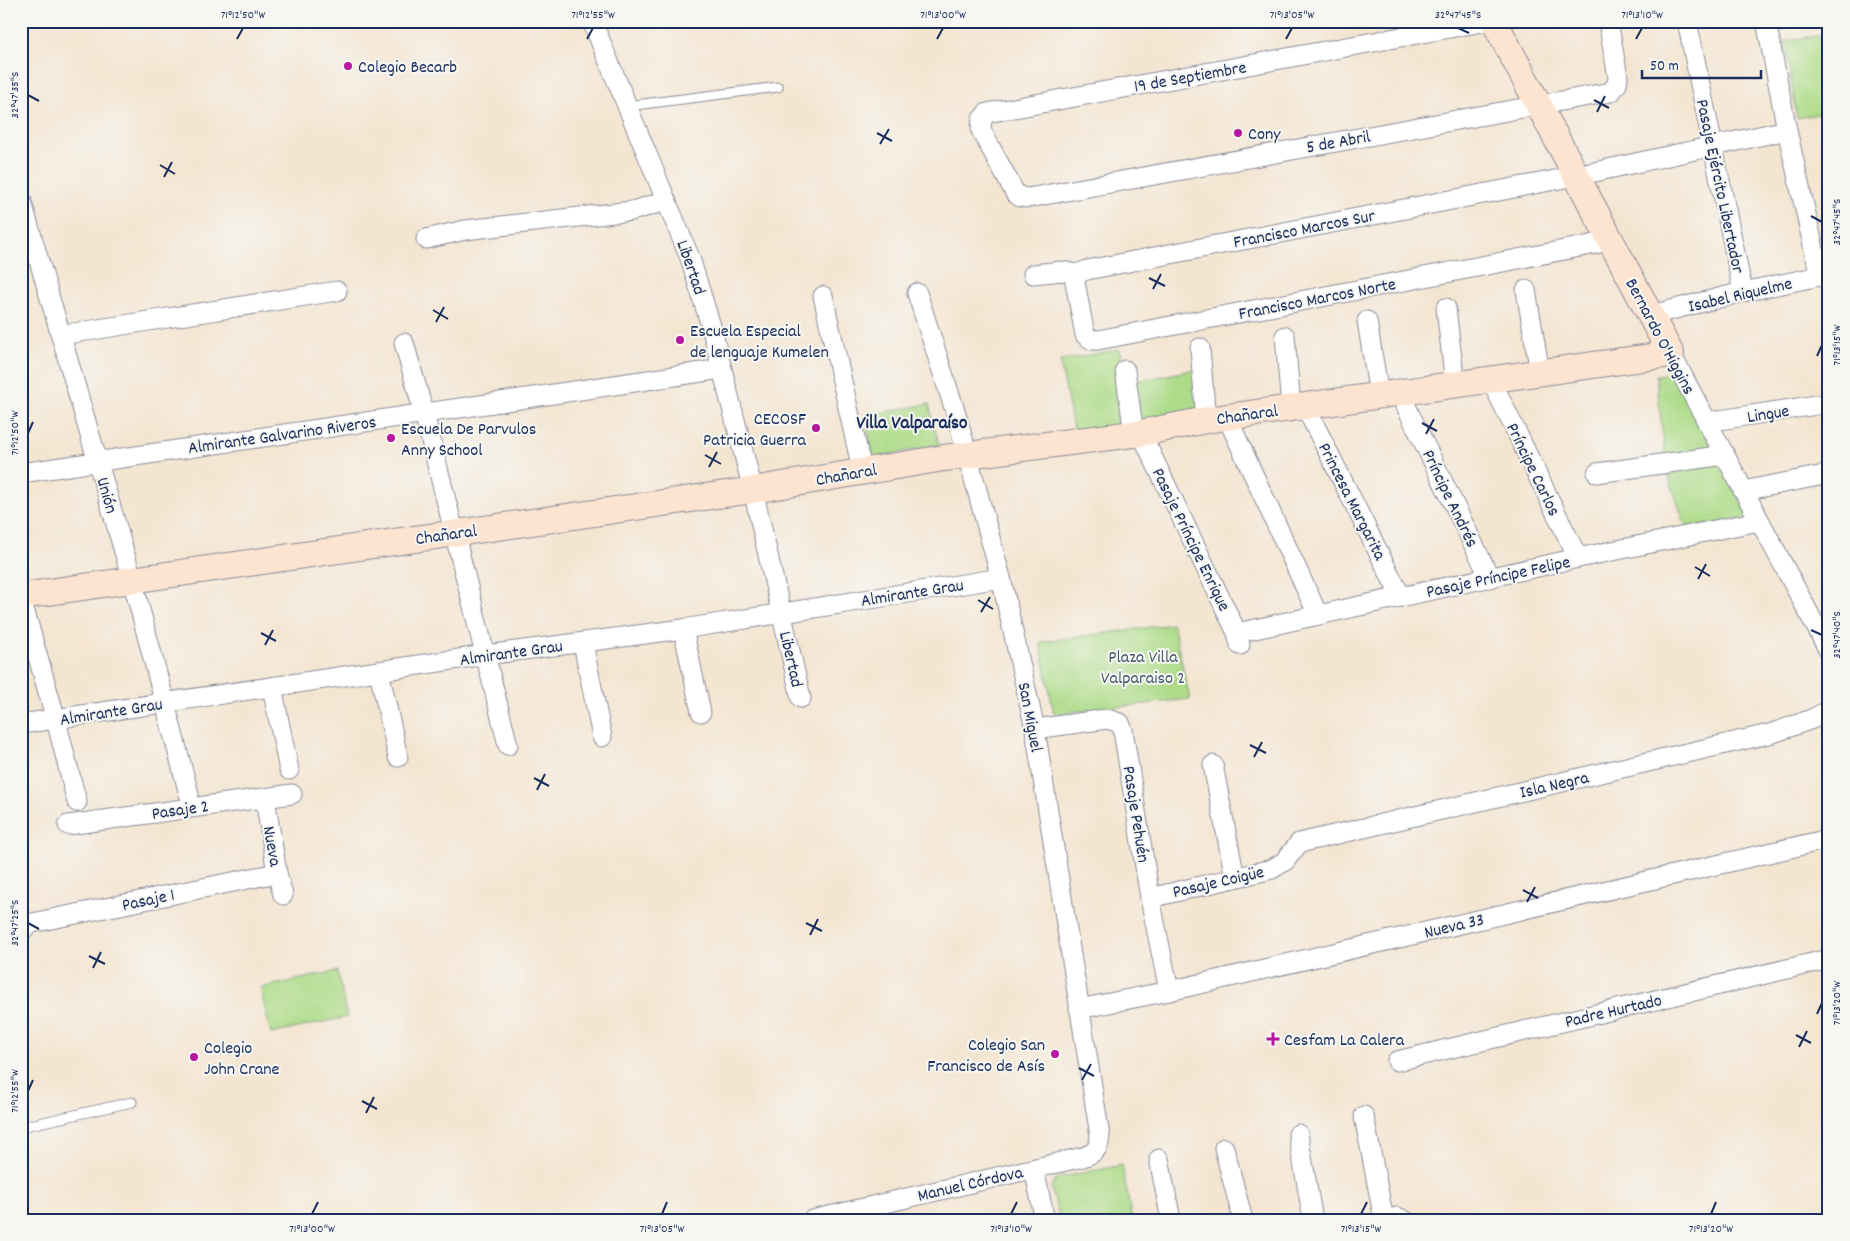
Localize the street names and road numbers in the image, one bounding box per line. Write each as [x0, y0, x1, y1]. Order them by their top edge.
street label: 19 de Septiembre [1132, 56, 1249, 101]
street label: Pasaje Ejército Libertador [1688, 97, 1749, 276]
street label: 5 de Abril [1304, 125, 1373, 161]
street label: Francisco Marcos Sur [1231, 204, 1378, 256]
street label: Libertad [669, 237, 711, 299]
street label: Isabel Riquelme [1686, 272, 1795, 321]
street label: Francisco Marcos Norte [1237, 273, 1398, 328]
street label: Bernardo O'Higgins [1618, 275, 1700, 400]
street label: Chañaral [1215, 400, 1280, 433]
street label: Lingue [1745, 400, 1791, 431]
street label: Almirante Galvarino Riveros [187, 411, 378, 462]
street label: Príncipe Carlos [1498, 419, 1565, 521]
street label: Princesa Margarita [1310, 439, 1391, 566]
street label: Príncipe Andrés [1414, 446, 1483, 552]
street label: Chañaral [814, 459, 880, 494]
street label: Pasaje Príncipe Enrique [1144, 464, 1235, 616]
street label: Unión [89, 475, 123, 517]
street label: Chañaral [414, 520, 479, 553]
street label: Pasaje Príncipe Felipe [1424, 551, 1573, 606]
street label: Almirante Grau [859, 574, 966, 615]
street label: Libertad [771, 629, 808, 690]
street label: Almirante Grau [458, 635, 565, 674]
street label: San Miguel [1010, 680, 1048, 755]
street label: Almirante Grau [58, 693, 165, 734]
street label: Pasaje Pehuén [1115, 764, 1155, 865]
street label: Isla Negra [1518, 766, 1592, 806]
street label: Pasaje 2 [150, 795, 210, 828]
street label: Nueva [255, 824, 286, 869]
street label: Pasaje Coigüe [1170, 861, 1267, 906]
street label: Pasaje 1 [120, 884, 177, 919]
street label: Nueva 33 [1422, 908, 1487, 946]
street label: Padre Hurtado [1563, 989, 1665, 1036]
street label: Manuel Córdova [915, 1161, 1026, 1210]

